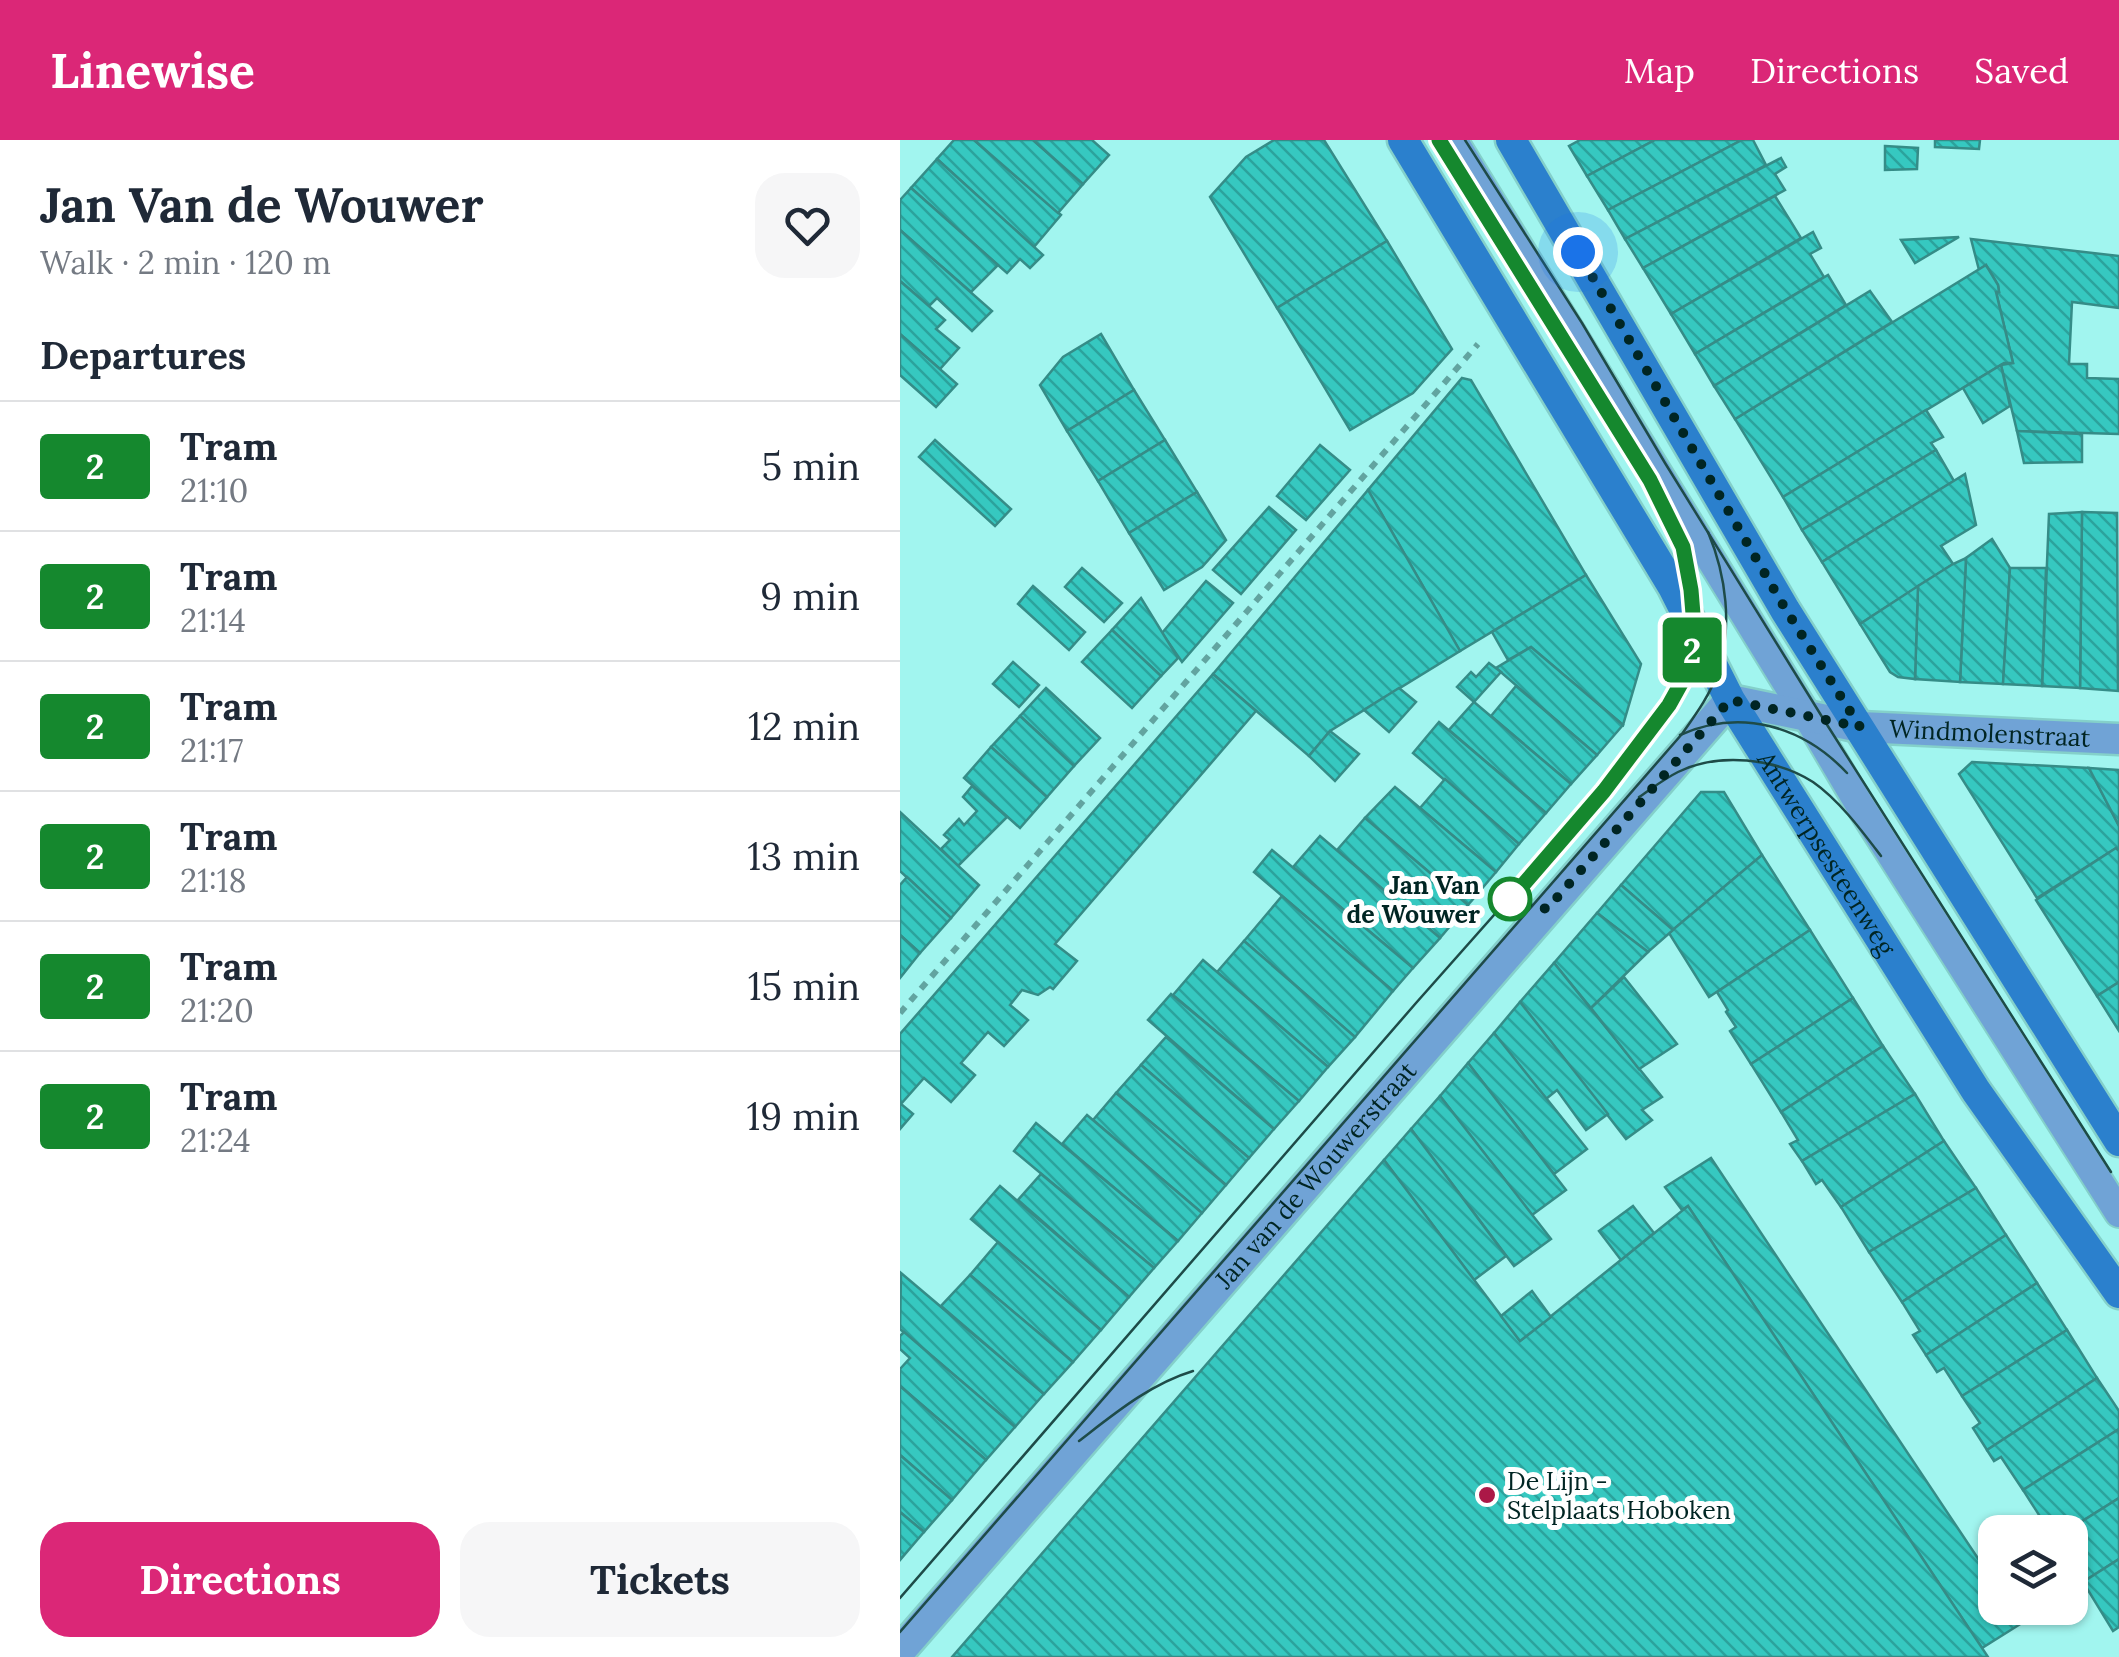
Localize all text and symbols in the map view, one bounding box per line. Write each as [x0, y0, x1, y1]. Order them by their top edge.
text: Linewise [50, 40, 255, 101]
text: Map [1624, 48, 1695, 93]
text: Directions [1750, 48, 1919, 93]
text: Saved [1974, 48, 2069, 93]
button: heart [755, 173, 860, 278]
text: Jan Van de Wouwer [40, 174, 483, 235]
your location [1553, 227, 1603, 277]
text: Walk · 2 min · 120 m [40, 242, 331, 283]
text: Departures [40, 331, 246, 379]
text: Tram [180, 422, 277, 470]
text: 5 min [762, 442, 860, 490]
text: 2 [86, 444, 104, 489]
text: 21:10 [180, 470, 248, 511]
text: Tram [180, 552, 277, 600]
text: 9 min [760, 572, 860, 620]
text: 2 [86, 574, 104, 619]
text: 21:14 [180, 600, 246, 641]
line badge: 2 [1660, 618, 1724, 682]
text: 2 [1683, 628, 1701, 673]
text: Tram [180, 682, 277, 730]
text: 12 min [748, 702, 860, 750]
text: 2 [86, 704, 104, 749]
street label: Windmolenstraat [1888, 712, 2091, 754]
text: 21:17 [180, 730, 243, 771]
street label: Antwerpsesteenweg [1750, 745, 1903, 962]
text: Tram [180, 812, 277, 860]
text: 13 min [747, 832, 860, 880]
text: 2 [86, 834, 104, 879]
text: 21:18 [180, 860, 246, 901]
place label: Jan Van de Wouwer [1346, 869, 1480, 930]
marker: Jan Van de Wouwer [1489, 878, 1531, 920]
text: Tram [180, 942, 277, 990]
text: 15 min [748, 962, 860, 1010]
text: 2 [86, 964, 104, 1009]
text: 21:20 [180, 990, 254, 1031]
street label: Jan van de Wouwerstraat [1207, 1055, 1423, 1296]
text: Tram [180, 1072, 277, 1120]
text: 19 min [746, 1092, 860, 1140]
text: 2 [86, 1094, 104, 1139]
text: 21:24 [180, 1120, 251, 1161]
place label: De Lijn - Stelplaats Hoboken [1507, 1465, 1731, 1526]
marker: De Lijn - Stelplaats Hoboken [1476, 1484, 1498, 1506]
map controls [1978, 1515, 2088, 1625]
button: layers [1978, 1515, 2088, 1625]
button: Directions [40, 1522, 440, 1637]
button: Tickets [460, 1522, 860, 1637]

